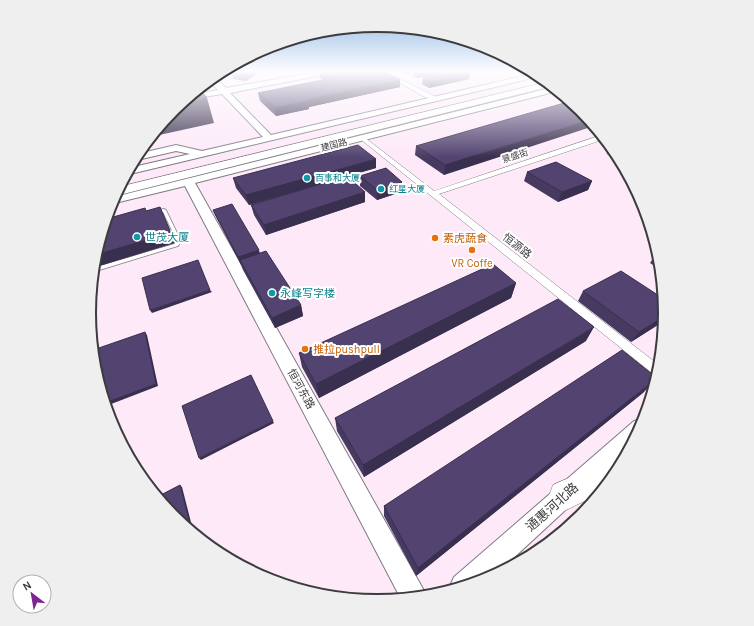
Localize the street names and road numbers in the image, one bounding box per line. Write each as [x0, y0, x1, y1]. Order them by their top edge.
street label: 建国路 [320, 137, 348, 153]
street label: 景盛街 [500, 146, 529, 165]
street label: 恒源路 [500, 231, 534, 261]
street label: 恒河东路 [285, 367, 317, 411]
street label: 通惠河北路 [523, 480, 581, 534]

